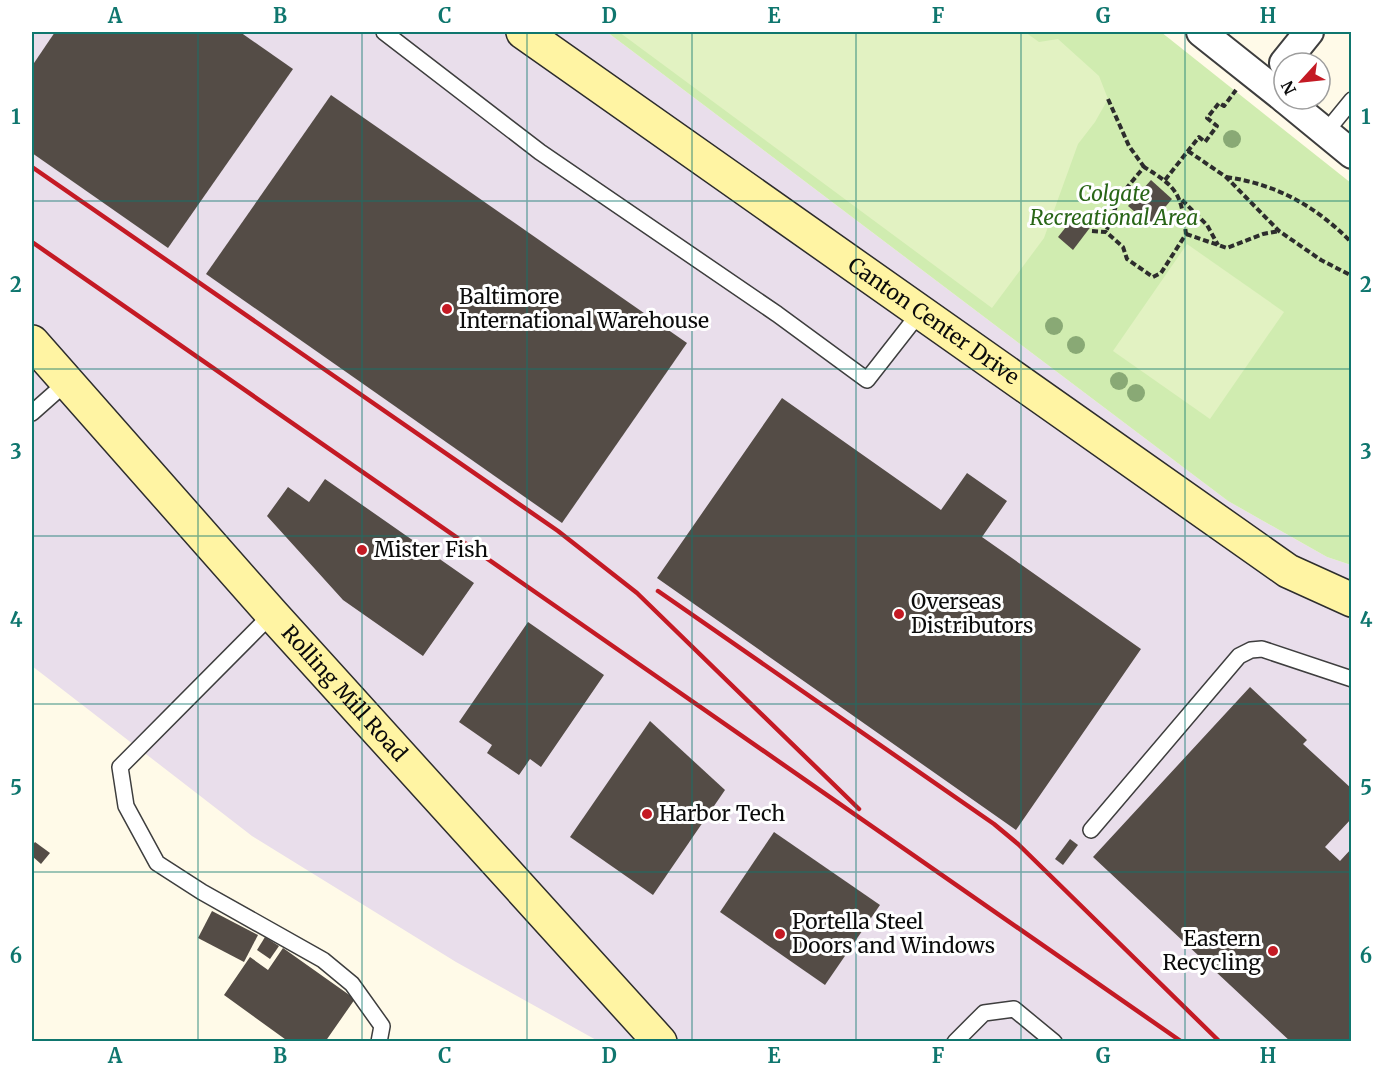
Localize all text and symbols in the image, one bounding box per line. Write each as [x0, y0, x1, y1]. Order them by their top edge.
text: A [107, 3, 123, 28]
text: B [273, 3, 287, 28]
text: C [438, 3, 452, 28]
text: D [601, 3, 617, 28]
text: E [767, 3, 781, 28]
text: F [932, 3, 945, 28]
text: G [1096, 3, 1111, 28]
text: H [1260, 3, 1276, 28]
north arrow [1272, 51, 1332, 111]
text: N [1277, 77, 1300, 98]
text: 1 [11, 104, 21, 129]
text: 1 [1361, 104, 1371, 129]
park label: Colgate Recreational Area [1030, 180, 1198, 231]
street label: Canton Center Drive [843, 251, 1025, 390]
text: 2 [10, 272, 22, 297]
text: 2 [1360, 272, 1372, 297]
place label: Baltimore International Warehouse [459, 283, 709, 334]
marker: Baltimore International Warehouse [440, 302, 454, 316]
text: 3 [10, 439, 22, 464]
text: 3 [1360, 439, 1372, 464]
place label: Mister Fish [374, 536, 488, 563]
marker: Mister Fish [355, 543, 369, 557]
place label: Overseas Distributors [911, 588, 1033, 639]
text: 4 [10, 607, 23, 632]
marker: Overseas Distributors [892, 607, 906, 621]
text: 4 [1360, 607, 1373, 632]
street label: Rolling Mill Road [276, 619, 413, 767]
text: 5 [10, 775, 22, 800]
text: 5 [1360, 775, 1372, 800]
place label: Harbor Tech [659, 800, 785, 827]
marker: Harbor Tech [640, 807, 654, 821]
place label: Portella Steel Doors and Windows [792, 908, 995, 959]
place label: Eastern Recycling [1162, 925, 1261, 976]
marker: Portella Steel Doors and Windows [773, 927, 787, 941]
text: 6 [10, 943, 22, 968]
text: 6 [1360, 943, 1372, 968]
marker: Eastern Recycling [1266, 944, 1280, 958]
text: A [107, 1043, 123, 1068]
text: B [273, 1043, 287, 1068]
text: C [438, 1043, 452, 1068]
text: D [601, 1043, 617, 1068]
text: E [767, 1043, 781, 1068]
text: F [932, 1043, 945, 1068]
text: G [1096, 1043, 1111, 1068]
text: H [1260, 1043, 1276, 1068]

